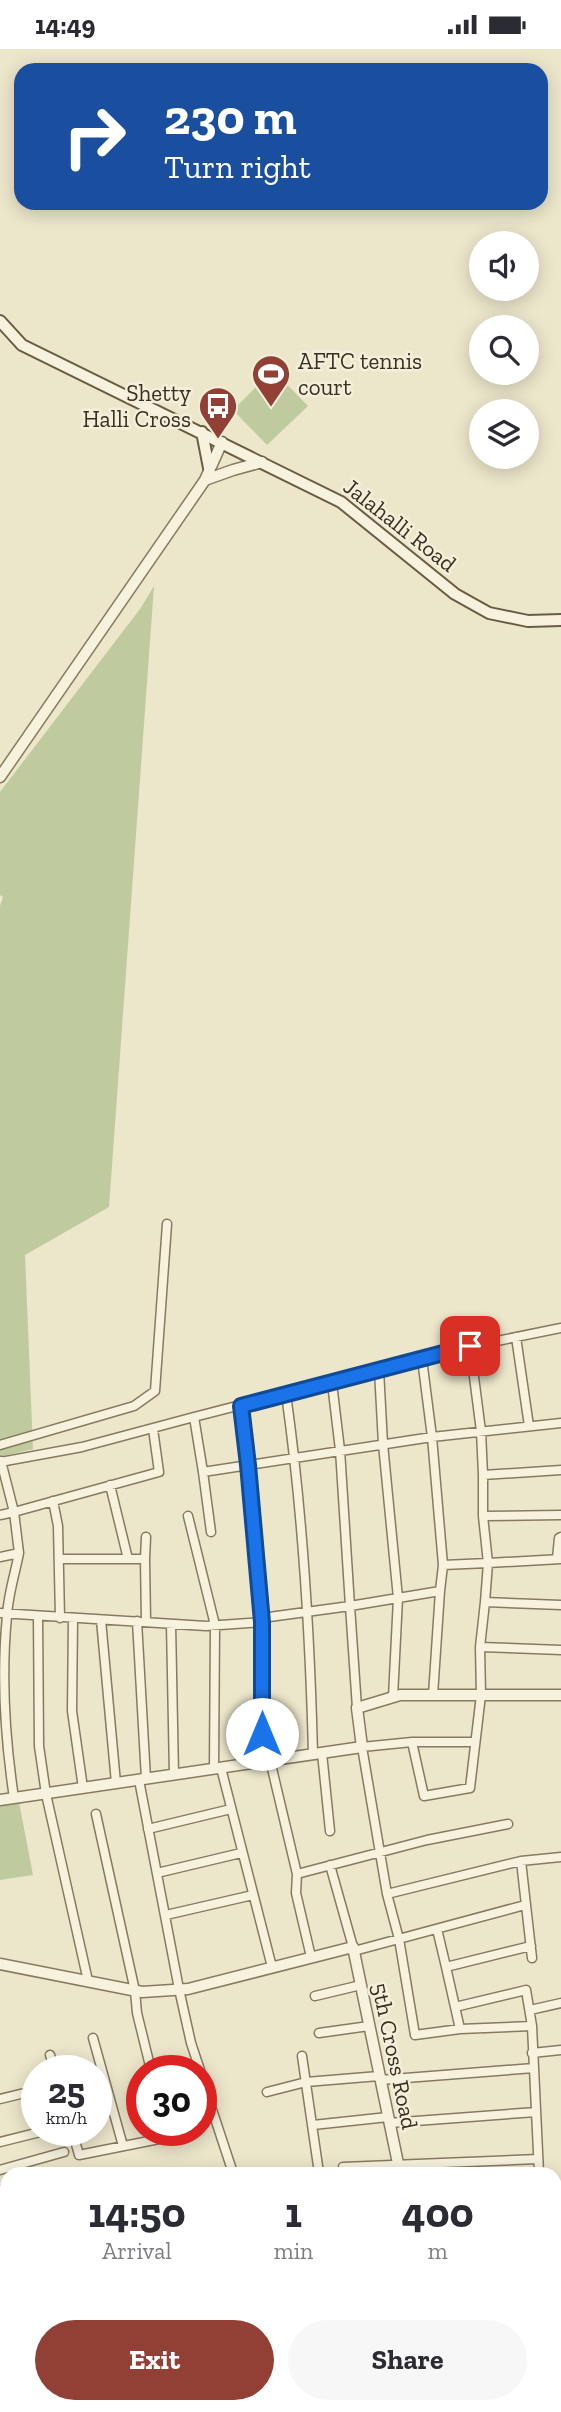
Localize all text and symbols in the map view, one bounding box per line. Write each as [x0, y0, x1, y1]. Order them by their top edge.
text: 14:49 [35, 9, 96, 41]
text: 230 m [164, 88, 297, 147]
icon: right [49, 91, 140, 182]
text: Turn right [164, 148, 311, 186]
map controls [469, 231, 539, 469]
button: sound [469, 231, 539, 301]
button: search [469, 315, 539, 385]
place label: AFTC tennis court [298, 347, 422, 401]
sports icon: AFTC tennis court [250, 353, 292, 408]
place label: Shetty Halli Cross [82, 379, 191, 433]
bus stop icon: Shetty Halli Cross [197, 385, 239, 440]
button: layers [469, 399, 539, 469]
street label: Jalahalli Road [338, 472, 462, 578]
pin [440, 1316, 500, 1376]
icon: arrive [451, 1327, 489, 1365]
position arrow [225, 1697, 299, 1771]
street label: 5th Cross Road [366, 1980, 424, 2132]
speed limit sign: 30 [126, 2055, 217, 2146]
text: 25 [48, 2070, 85, 2112]
text: km/h [46, 2107, 87, 2129]
text: 14:50 [88, 2187, 186, 2238]
text: 1 [285, 2187, 302, 2238]
text: 400 [401, 2187, 474, 2238]
text: Arrival [102, 2237, 172, 2265]
text: min [274, 2237, 313, 2265]
text: m [428, 2237, 448, 2265]
button: Exit [35, 2320, 274, 2400]
button: Share [288, 2320, 527, 2400]

